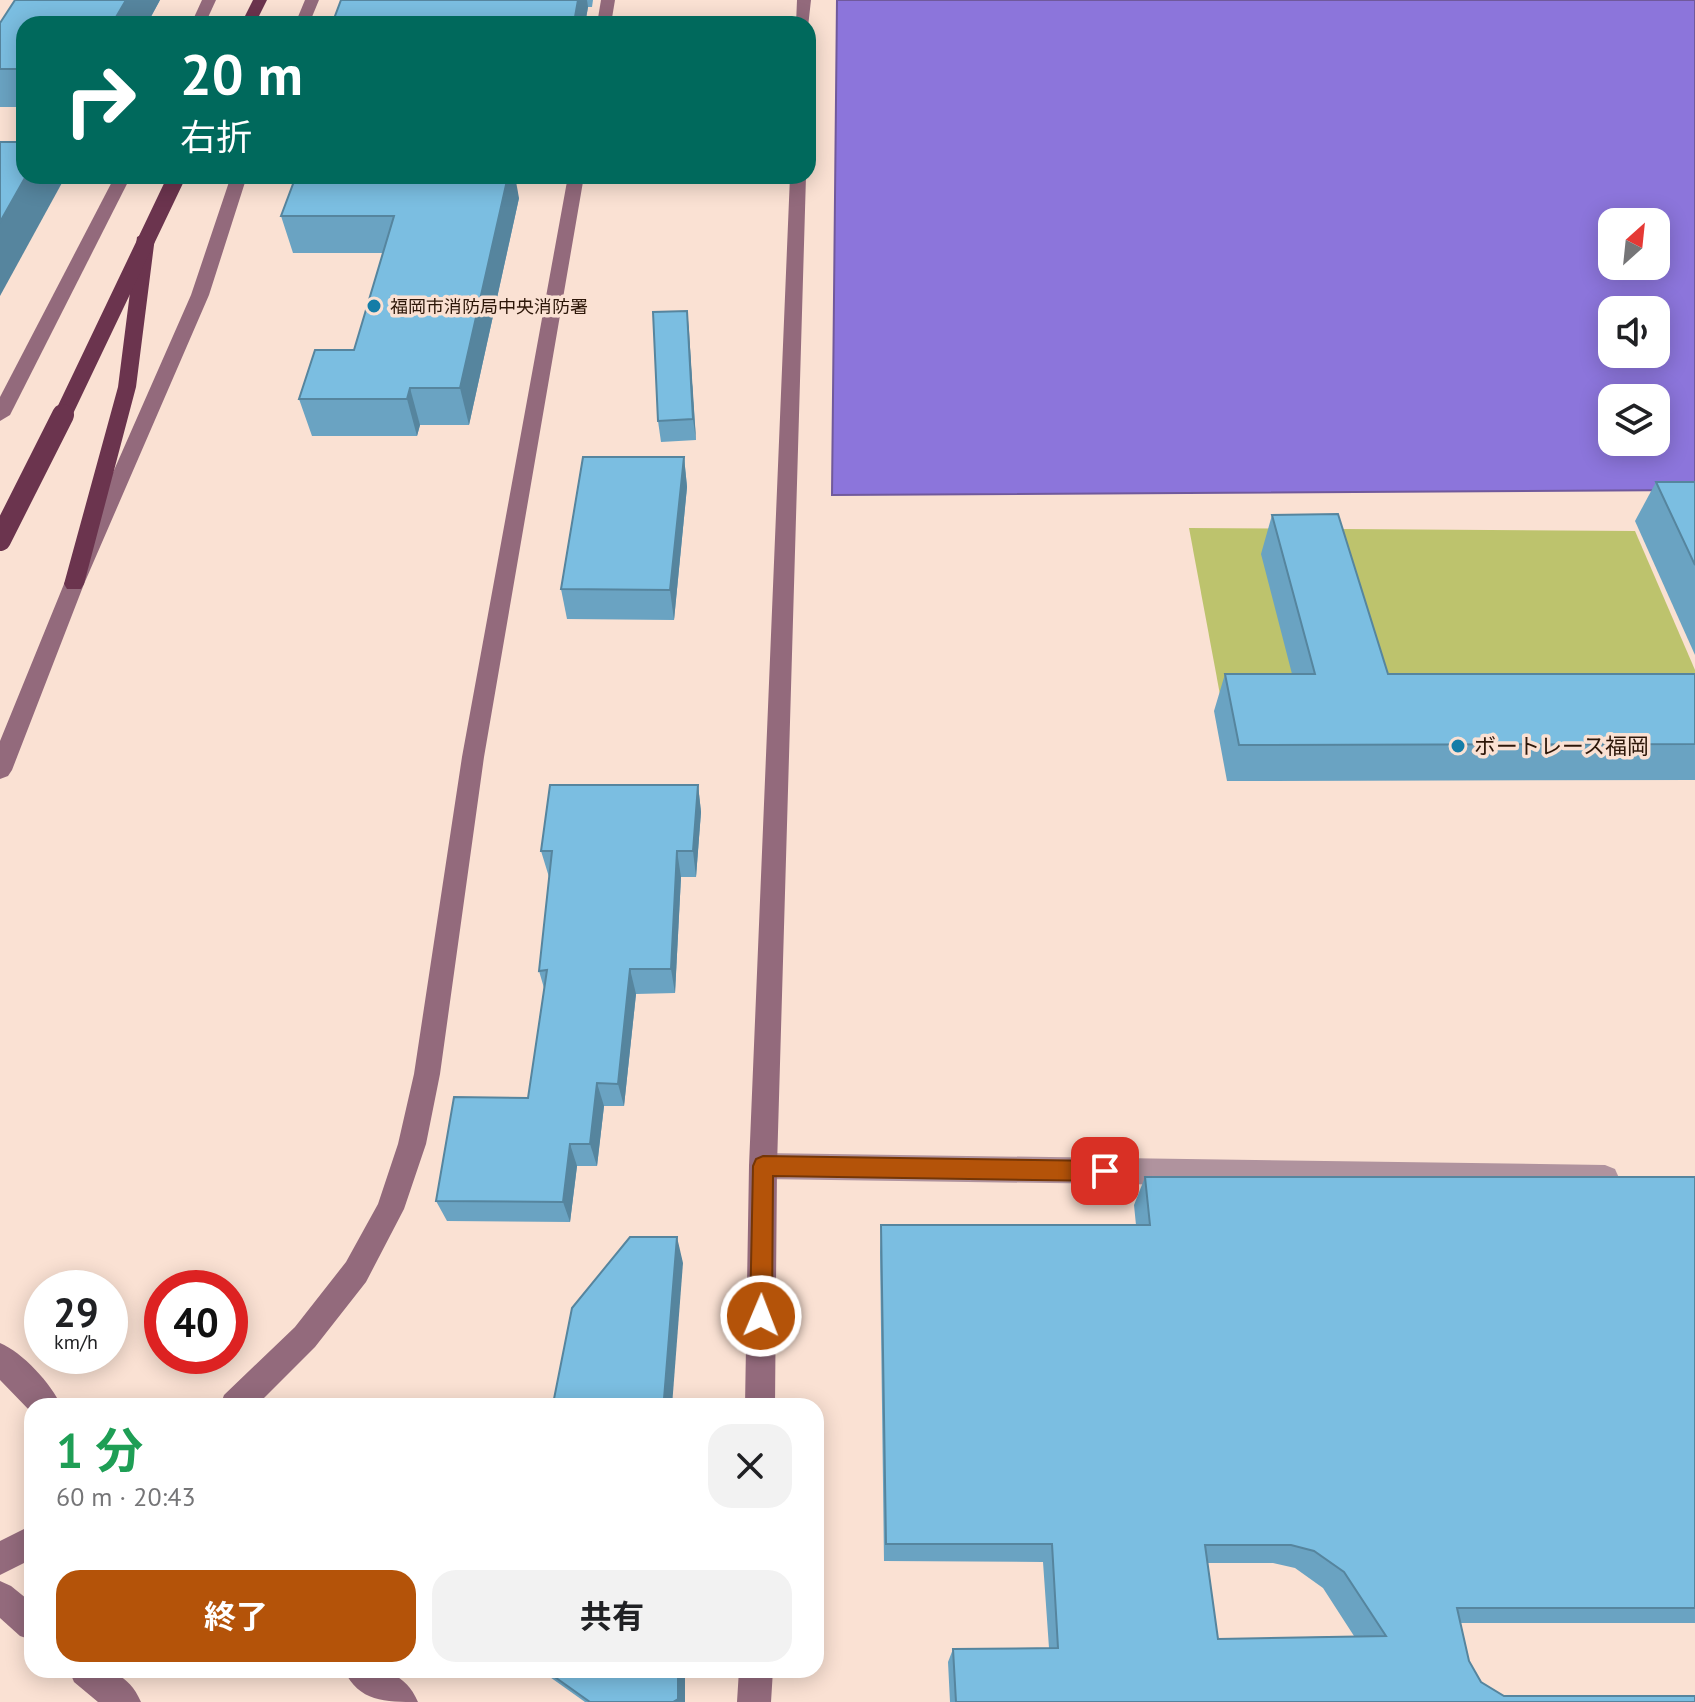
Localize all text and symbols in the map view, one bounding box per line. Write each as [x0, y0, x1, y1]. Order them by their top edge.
text: 20 m [180, 38, 303, 110]
icon: right [48, 48, 152, 152]
text: 右折 [180, 113, 252, 160]
north arrow [1598, 208, 1670, 280]
map controls [1598, 208, 1670, 456]
place label: 福岡市消防局中央消防署 [390, 295, 588, 318]
button: sound [1598, 296, 1670, 368]
marker: 福岡市消防局中央消防署 [365, 297, 383, 315]
button: layers [1598, 384, 1670, 456]
place label: ボートレース福岡 [1474, 732, 1649, 760]
marker: ボートレース福岡 [1449, 737, 1467, 755]
pin [1071, 1137, 1139, 1205]
icon: arrive [1083, 1149, 1127, 1193]
speed limit sign: 40 [144, 1270, 248, 1374]
position arrow [719, 1274, 803, 1358]
text: 29 [53, 1286, 99, 1338]
text: km/h [54, 1329, 98, 1355]
text: 1 分 [56, 1419, 143, 1481]
button: close [708, 1424, 792, 1508]
text: 60 m · 20:43 [56, 1480, 196, 1513]
button: 終了 [56, 1570, 416, 1662]
button: 共有 [432, 1570, 792, 1662]

